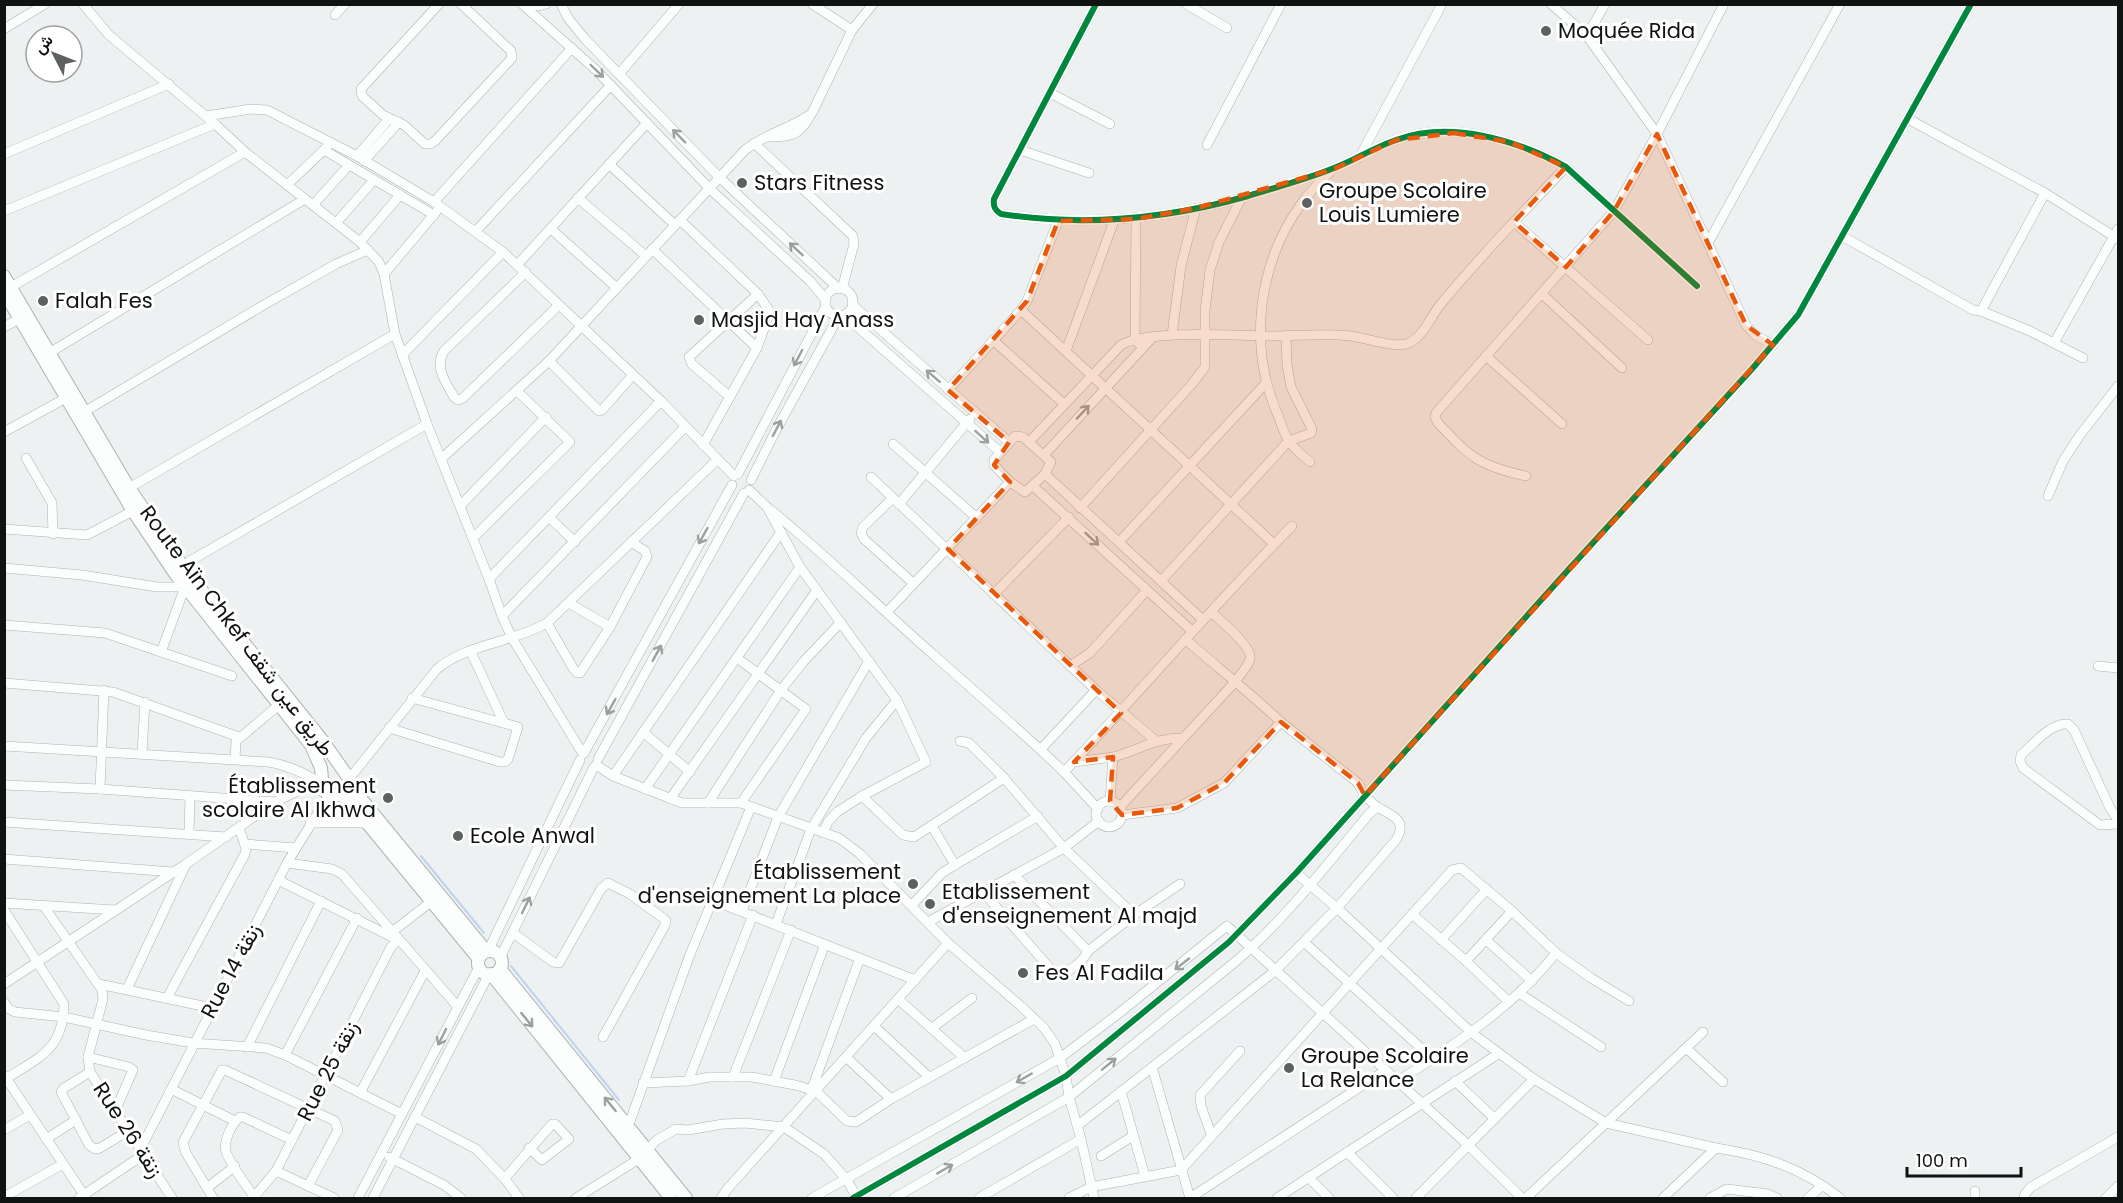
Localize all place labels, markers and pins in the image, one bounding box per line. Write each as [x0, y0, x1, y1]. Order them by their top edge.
place label: Moquée Rida [1558, 16, 1695, 45]
marker: Moquée Rida [1539, 24, 1553, 38]
place label: Stars Fitness [754, 168, 884, 197]
marker: Stars Fitness [735, 176, 749, 190]
place label: Groupe Scolaire Louis Lumiere [1319, 176, 1487, 229]
marker: Groupe Scolaire Louis Lumiere [1300, 196, 1314, 210]
place label: Falah Fes [55, 286, 153, 315]
marker: Falah Fes [36, 294, 50, 308]
place label: Masjid Hay Anass [711, 305, 894, 334]
marker: Masjid Hay Anass [692, 313, 706, 327]
place label: Établissement scolaire Al Ikhwa [202, 771, 376, 824]
marker: Établissement scolaire Al Ikhwa [381, 791, 395, 805]
place label: Ecole Anwal [470, 821, 595, 850]
marker: Ecole Anwal [451, 829, 465, 843]
place label: Établissement d'enseignement La place [638, 857, 901, 910]
marker: Établissement d'enseignement La place [906, 877, 920, 891]
place label: Etablissement d'enseignement Al majd [942, 877, 1197, 930]
marker: Etablissement d'enseignement Al majd [923, 897, 937, 911]
place label: Fes Al Fadila [1035, 958, 1164, 987]
marker: Fes Al Fadila [1016, 966, 1030, 980]
place label: Groupe Scolaire La Relance [1301, 1041, 1469, 1094]
marker: Groupe Scolaire La Relance [1282, 1061, 1296, 1075]

